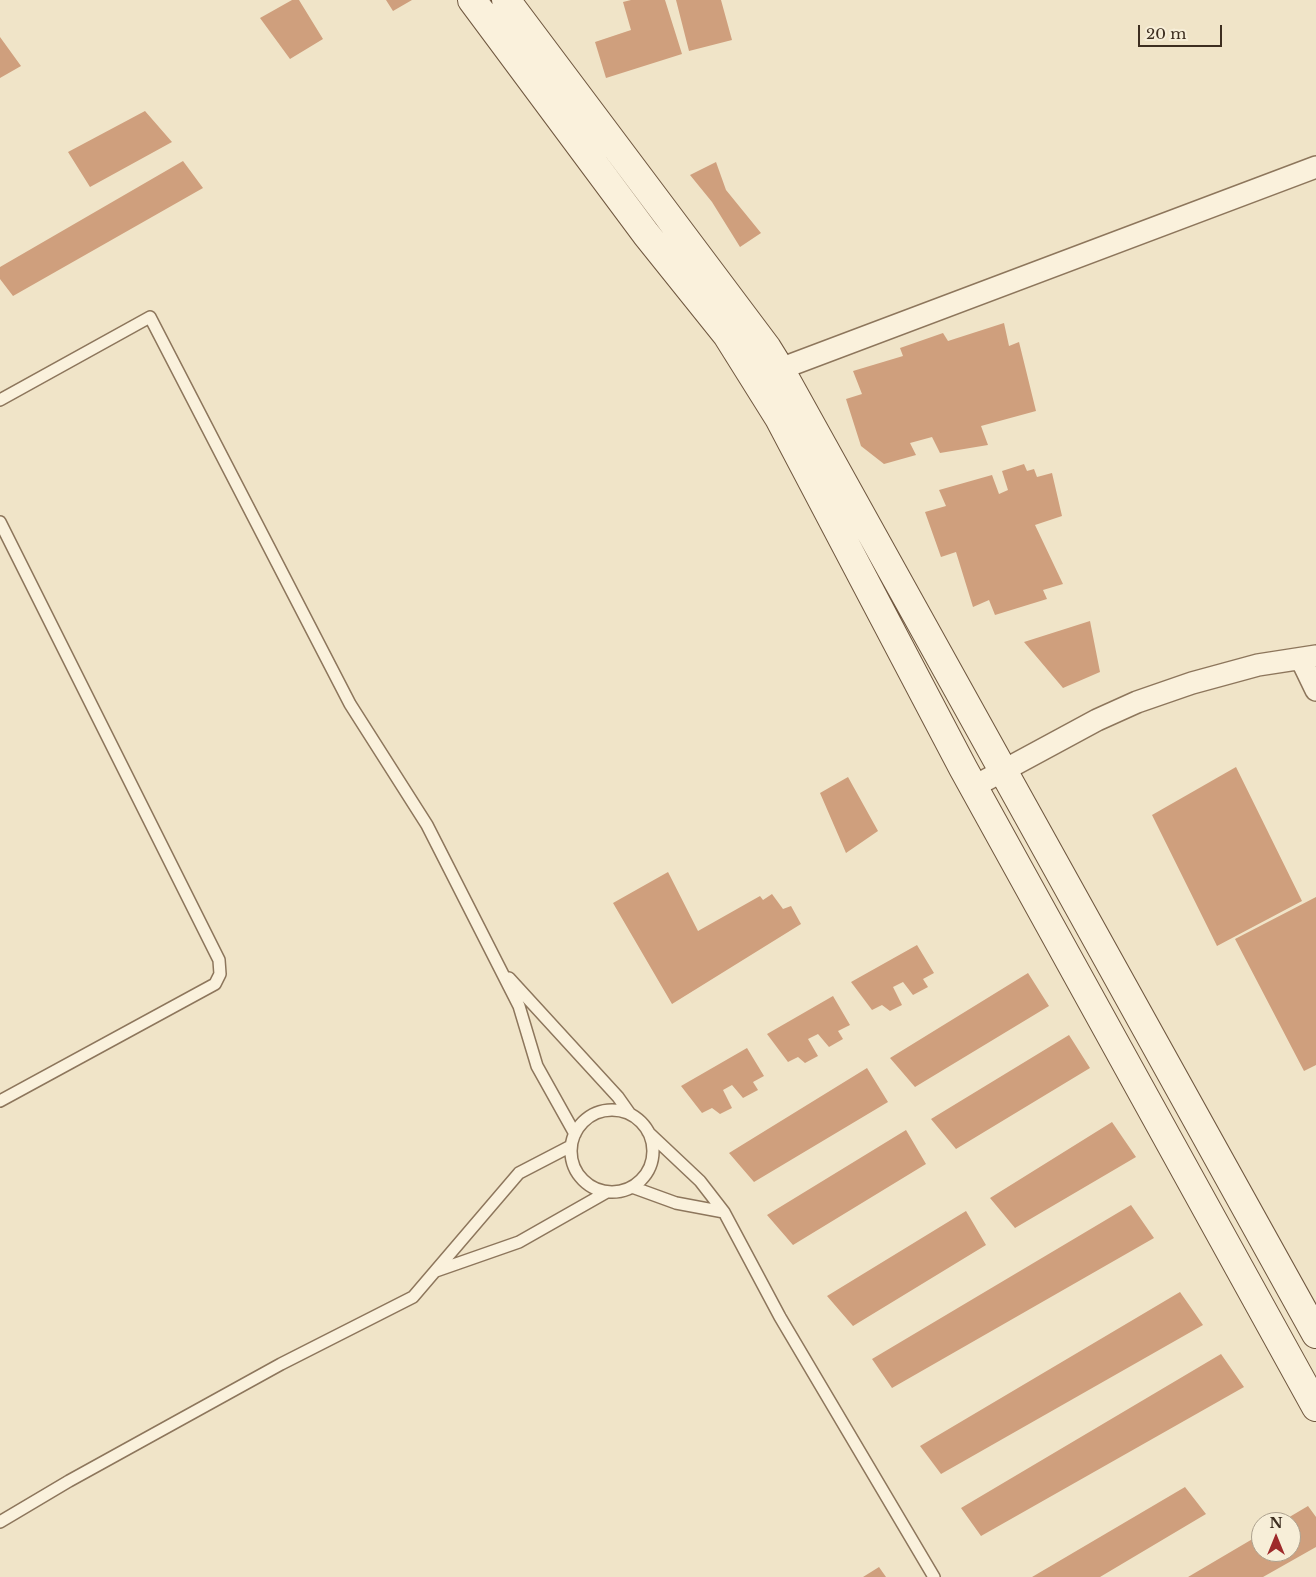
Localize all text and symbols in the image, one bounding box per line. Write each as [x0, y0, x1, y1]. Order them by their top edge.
scale bar [1141, 15, 1225, 47]
text: 20 m [1146, 24, 1186, 43]
north arrow [1251, 1512, 1301, 1562]
text: N [1269, 1514, 1283, 1532]

